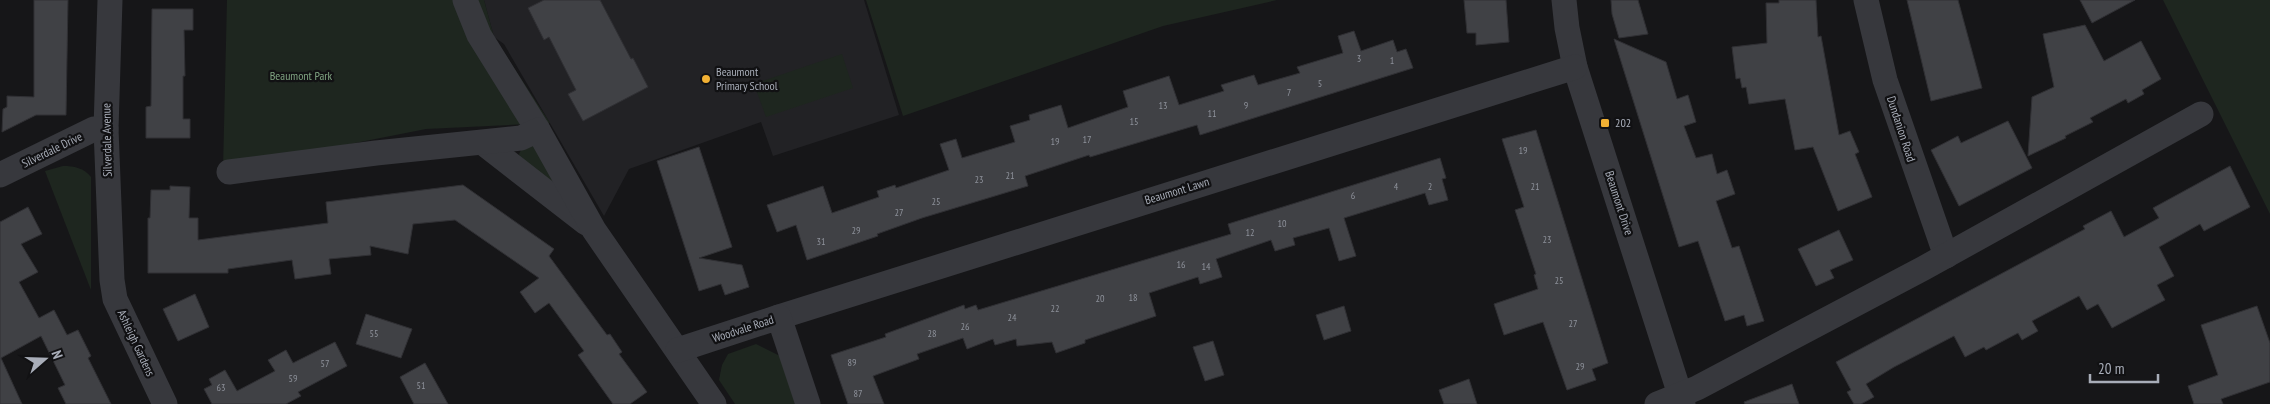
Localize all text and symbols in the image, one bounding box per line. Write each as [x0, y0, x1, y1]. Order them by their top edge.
house number: 3 [1357, 52, 1361, 65]
house number: 1 [1390, 54, 1394, 67]
place label: Beaumont Primary School [716, 64, 778, 93]
park label: Beaumont Park [270, 68, 333, 83]
marker: Beaumont Primary School [700, 73, 712, 85]
house number: 5 [1318, 77, 1322, 90]
house number: 7 [1287, 86, 1291, 99]
street label: Dundanion Road [1884, 94, 1919, 164]
house number: 13 [1159, 99, 1168, 112]
house number: 9 [1244, 99, 1248, 112]
street label: Silverdale Avenue [98, 103, 115, 177]
house number: 11 [1208, 107, 1217, 120]
house number: 15 [1130, 115, 1139, 128]
place label: 202 [1615, 115, 1631, 130]
marker: 202 [1599, 117, 1611, 129]
street label: Silverdale Drive [19, 128, 85, 171]
house number: 17 [1083, 133, 1092, 146]
house number: 19 [1051, 135, 1060, 148]
house number: 19 [1519, 144, 1528, 157]
house number: 21 [1006, 169, 1015, 182]
street label: Beaumont Drive [1602, 169, 1637, 237]
house number: 23 [975, 173, 984, 186]
street label: Beaumont Lawn [1143, 174, 1211, 207]
house number: 4 [1394, 180, 1399, 193]
house number: 2 [1428, 180, 1432, 193]
house number: 21 [1531, 180, 1540, 193]
house number: 6 [1351, 189, 1356, 202]
house number: 25 [932, 195, 941, 208]
house number: 27 [895, 206, 904, 219]
house number: 10 [1278, 217, 1287, 230]
house number: 29 [852, 224, 861, 237]
house number: 12 [1246, 226, 1255, 239]
house number: 23 [1543, 233, 1552, 246]
house number: 31 [817, 235, 826, 248]
house number: 16 [1177, 258, 1186, 271]
house number: 14 [1202, 260, 1211, 273]
house number: 25 [1555, 274, 1564, 287]
house number: 18 [1129, 291, 1138, 304]
house number: 20 [1096, 292, 1105, 305]
house number: 22 [1051, 302, 1060, 315]
street label: Ashleigh Gardens [114, 307, 158, 379]
house number: 24 [1008, 311, 1017, 324]
street label: Woodvale Road [710, 312, 775, 345]
house number: 27 [1569, 317, 1578, 330]
house number: 26 [961, 320, 970, 333]
house number: 55 [370, 327, 379, 340]
house number: 28 [928, 327, 937, 340]
north arrow [20, 334, 70, 384]
text: N [47, 348, 67, 361]
scale bar [2090, 352, 2158, 384]
house number: 89 [848, 356, 857, 369]
house number: 57 [321, 357, 330, 370]
text: 20 m [2098, 359, 2124, 378]
house number: 29 [1576, 360, 1585, 373]
house number: 59 [289, 372, 298, 385]
house number: 51 [417, 379, 426, 392]
house number: 63 [217, 381, 226, 394]
house number: 87 [854, 387, 863, 400]

